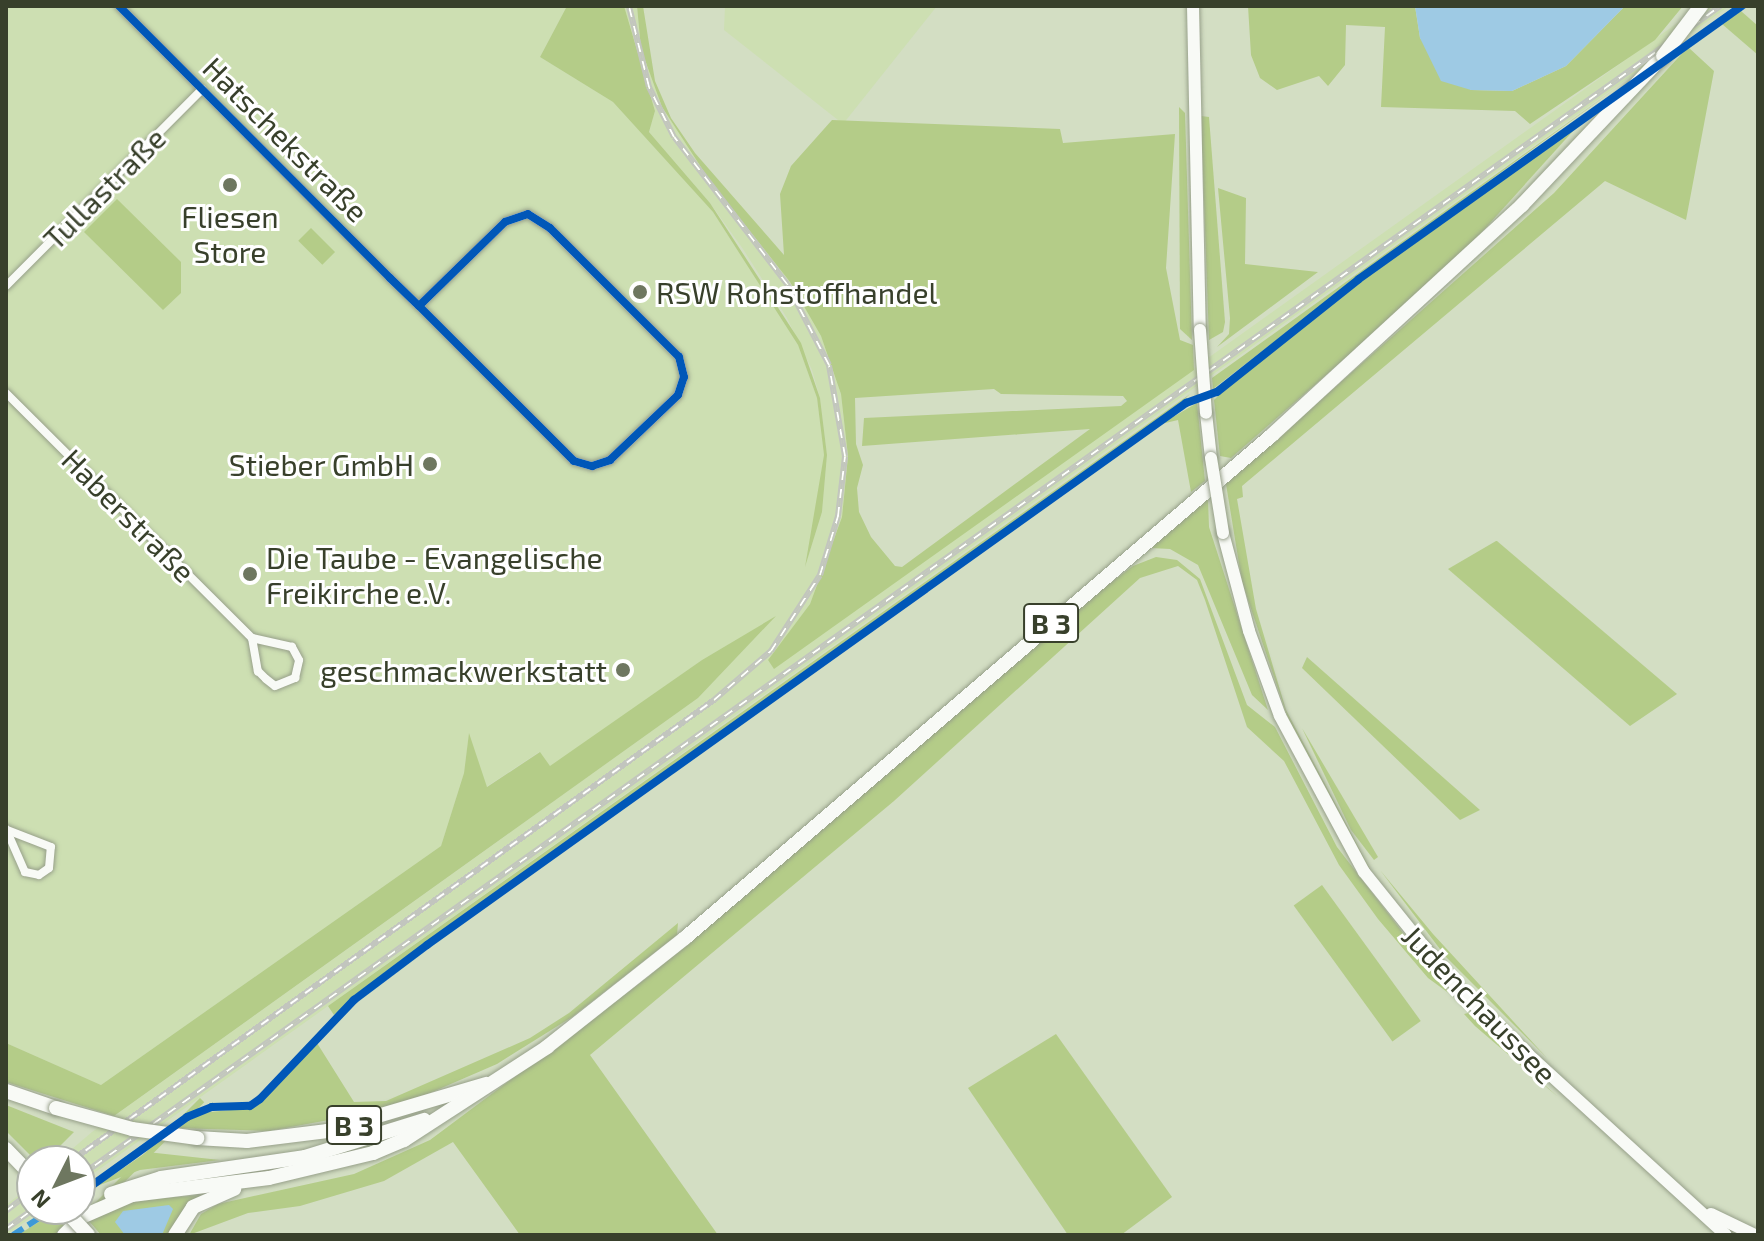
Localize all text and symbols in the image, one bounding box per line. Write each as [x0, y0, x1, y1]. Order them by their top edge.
street label: Hatschekstraße [196, 49, 376, 229]
street label: Tullastraße [36, 120, 172, 256]
marker: Fliesen Store [221, 176, 239, 194]
place label: Fliesen Store [181, 198, 279, 268]
place label: RSW Rohstoffhandel [656, 274, 938, 310]
marker: RSW Rohstoffhandel [631, 283, 649, 301]
street label: Haberstraße [55, 441, 203, 589]
place label: Stieber GmbH [228, 446, 414, 482]
marker: Stieber GmbH [421, 455, 439, 473]
place label: Die Taube - Evangelische Freikirche e.V. [266, 539, 603, 610]
marker: Die Taube - Evangelische Freikirche e.V. [241, 565, 259, 583]
road number: B 3 [1023, 599, 1079, 647]
place label: geschmackwerkstatt [320, 652, 607, 688]
marker: geschmackwerkstatt [614, 661, 632, 679]
street label: Judenchaussee [1395, 917, 1565, 1091]
road number: B 3 [326, 1101, 382, 1149]
north arrow [16, 1145, 96, 1225]
text: N [25, 1185, 55, 1214]

